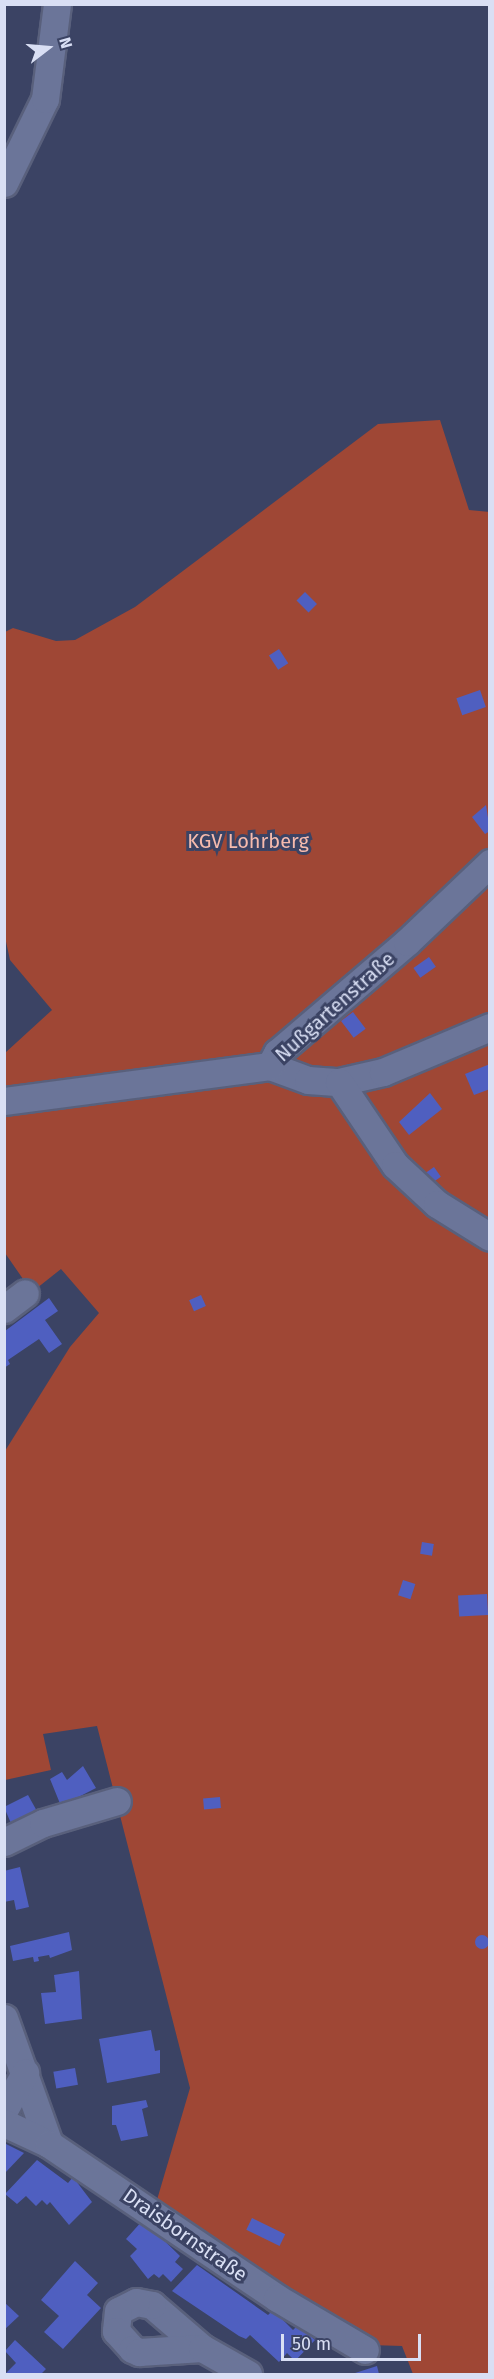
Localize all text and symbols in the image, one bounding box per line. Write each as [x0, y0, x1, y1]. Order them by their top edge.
north arrow [18, 18, 78, 78]
text: N [55, 35, 76, 51]
park label: KGV Lohrberg [187, 829, 309, 853]
street label: Nußgartenstraße [270, 947, 400, 1067]
street label: Draisbornstraße [118, 2183, 252, 2287]
scale bar [284, 2322, 424, 2360]
text: 50 m [292, 2333, 331, 2355]

